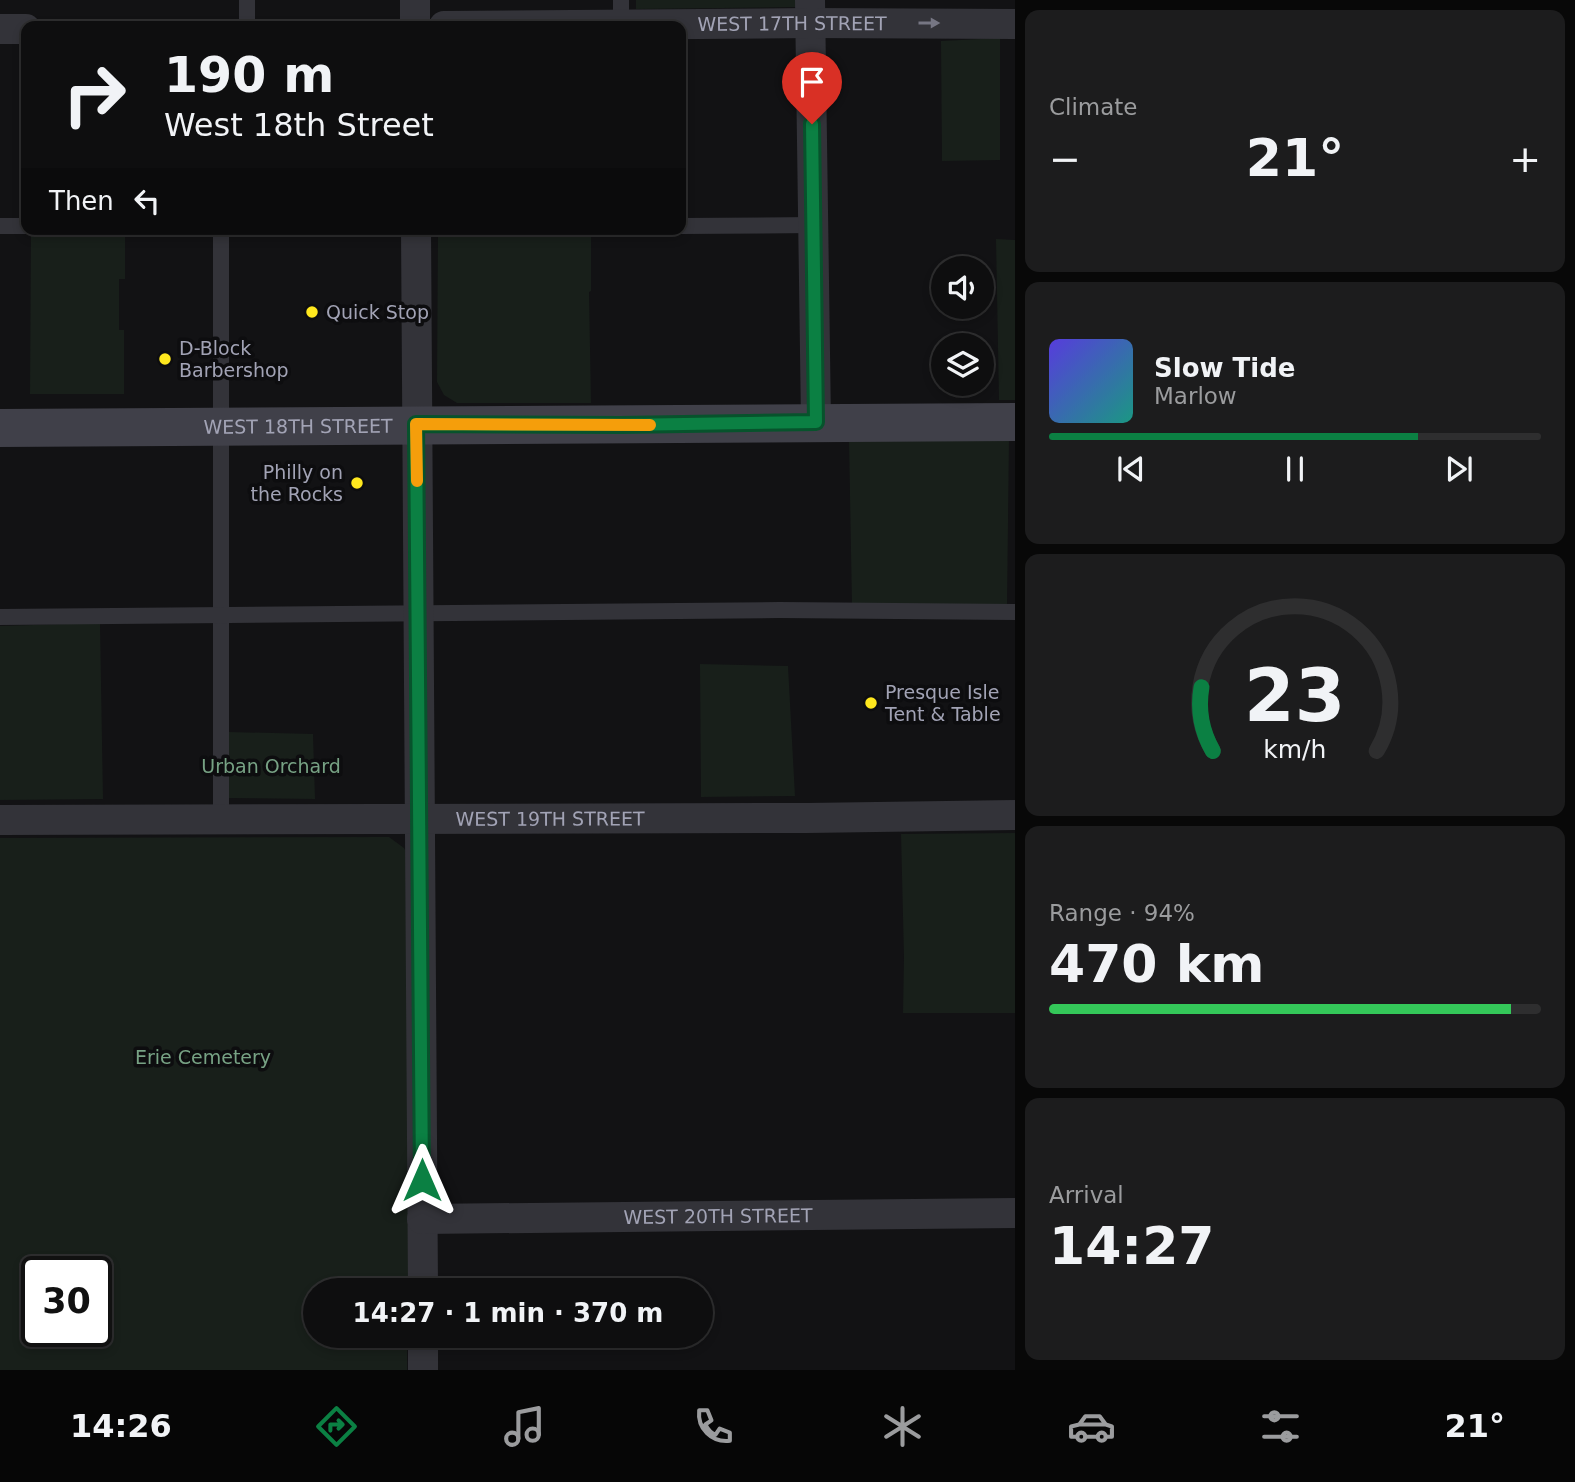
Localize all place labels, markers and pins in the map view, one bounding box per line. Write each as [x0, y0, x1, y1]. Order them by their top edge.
pin [782, 52, 842, 124]
place label: Quick Stop [326, 301, 429, 323]
marker: Quick Stop [304, 304, 320, 320]
place label: D-Block Barbershop [179, 337, 289, 381]
marker: D-Block Barbershop [157, 351, 173, 367]
place label: Philly on the Rocks [250, 461, 343, 505]
marker: Philly on the Rocks [349, 475, 365, 491]
place label: Presque Isle Tent & Table [884, 681, 1001, 725]
marker: Presque Isle Tent & Table [863, 695, 879, 711]

